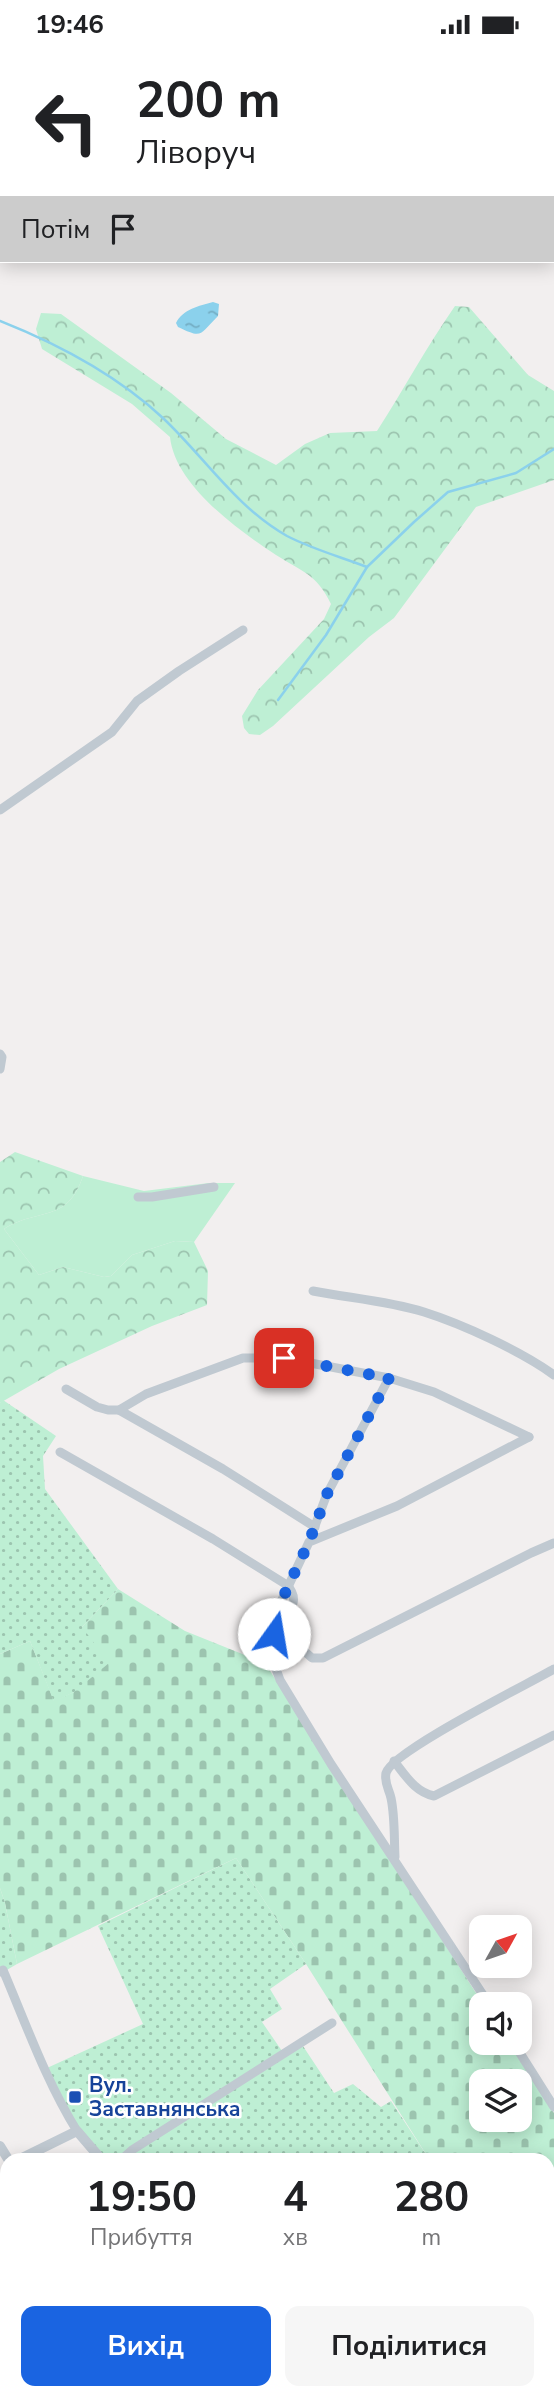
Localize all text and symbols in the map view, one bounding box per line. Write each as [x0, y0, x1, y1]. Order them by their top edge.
text: 19:46 [35, 7, 104, 42]
text: 200 m [136, 67, 280, 134]
icon: left [21, 77, 112, 168]
text: Ліворуч [136, 131, 256, 174]
icon: arrive [104, 210, 142, 248]
text: Потім [21, 212, 90, 247]
pin [254, 1328, 314, 1388]
icon: arrive [265, 1339, 303, 1377]
position arrow [237, 1597, 311, 1671]
north arrow [469, 1915, 532, 1977]
map controls [469, 1915, 532, 2132]
button: sound [469, 1992, 532, 2055]
button: layers [469, 2069, 532, 2132]
place label: Вул. Заставнянська [89, 2071, 241, 2123]
marker: Вул. Заставнянська [67, 2089, 83, 2105]
text: 19:50 [86, 2169, 197, 2226]
text: 4 [283, 2169, 308, 2226]
text: 280 [394, 2169, 469, 2226]
text: Прибуття [90, 2222, 193, 2253]
text: хв [283, 2222, 308, 2253]
text: m [422, 2222, 441, 2253]
button: Вихід [21, 2306, 271, 2386]
button: Поділитися [285, 2306, 534, 2386]

